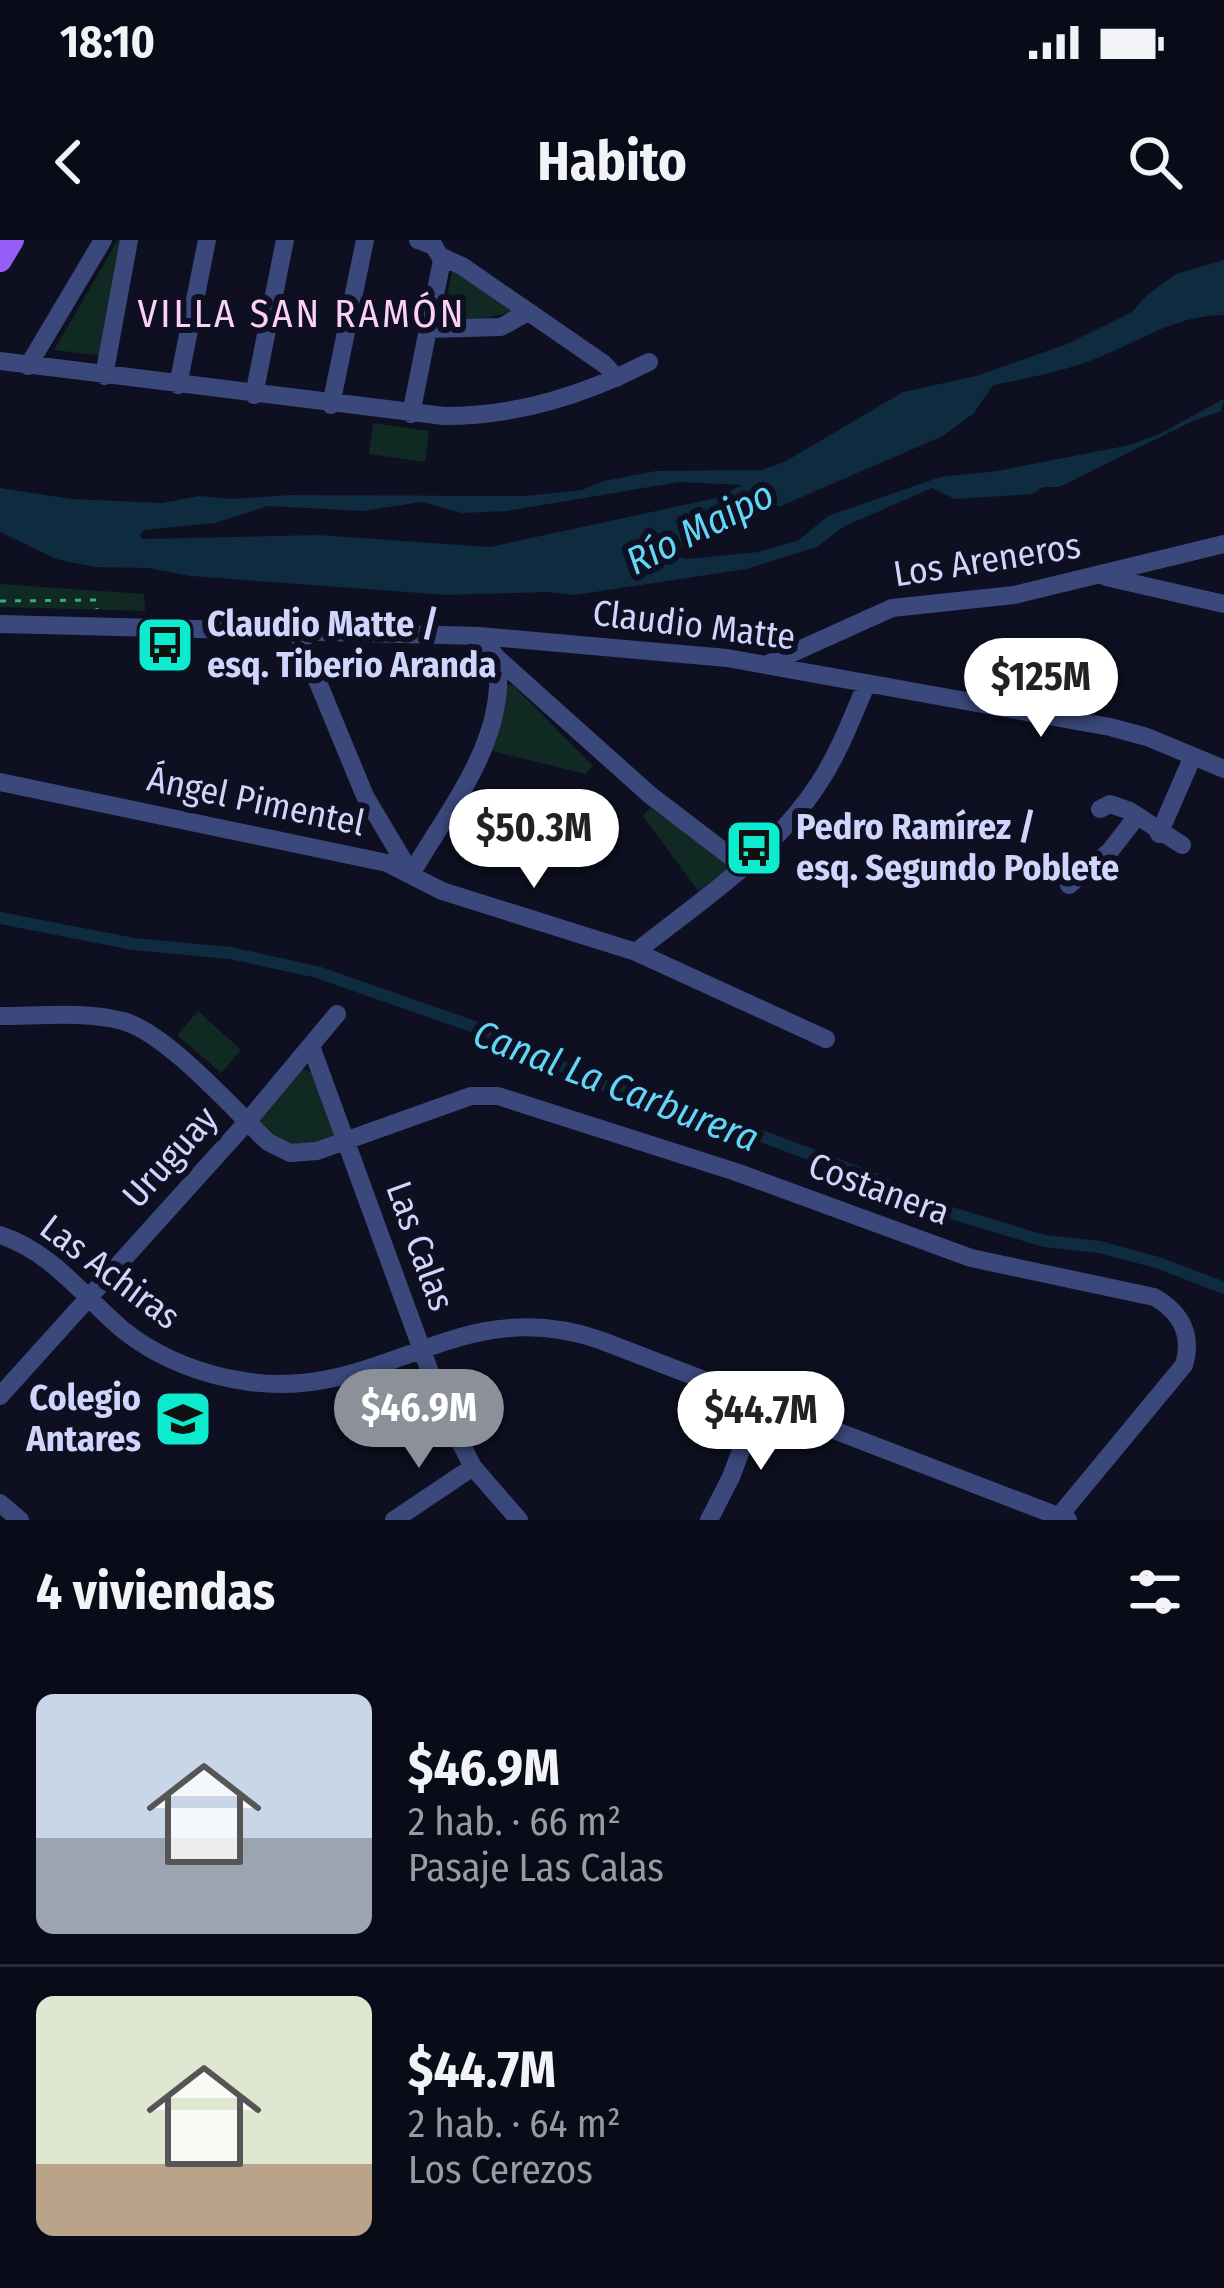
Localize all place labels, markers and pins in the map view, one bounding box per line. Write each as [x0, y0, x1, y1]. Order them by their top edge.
place label: Claudio Matte / esq. Tiberio Aranda [207, 602, 496, 687]
bus stop icon: Claudio Matte / esq. Tiberio Aranda [134, 614, 196, 676]
pin: $125M [957, 638, 1125, 740]
pin: $50.3M [436, 789, 632, 891]
place label: Pedro Ramírez / esq. Segundo Poblete [796, 805, 1119, 890]
bus stop icon: Pedro Ramírez / esq. Segundo Poblete [723, 817, 785, 879]
pin: $46.9M [321, 1369, 517, 1471]
pin: $44.7M [663, 1371, 859, 1473]
place label: Colegio Antares [25, 1376, 141, 1461]
school or university icon: Colegio Antares [152, 1388, 214, 1450]

